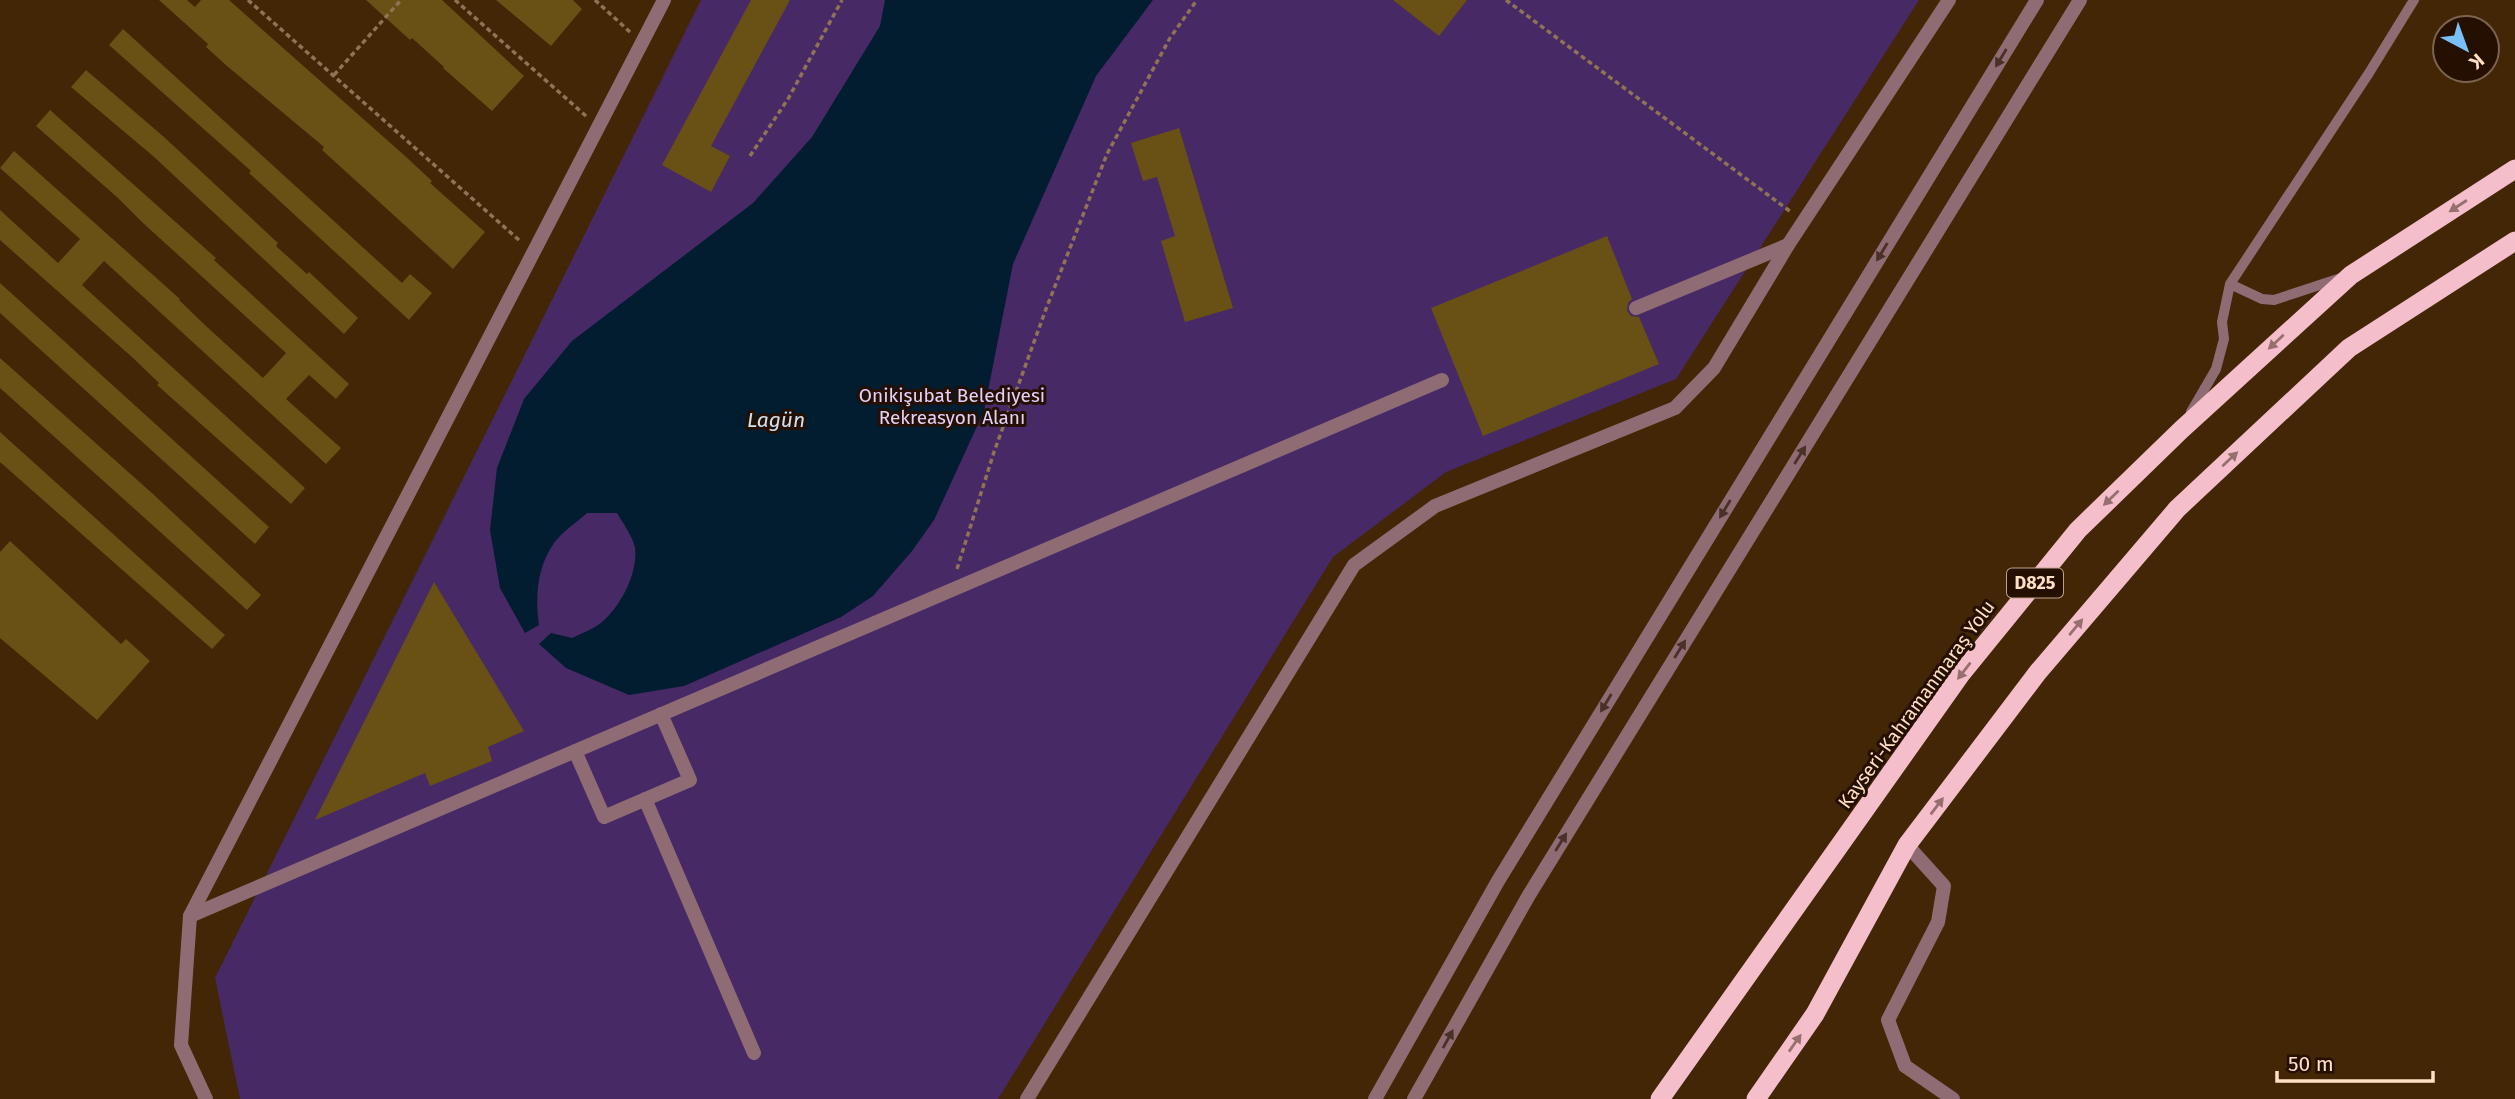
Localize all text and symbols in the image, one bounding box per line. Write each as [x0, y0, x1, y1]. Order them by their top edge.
north arrow [2431, 14, 2501, 84]
one-way arrow [1995, 49, 2007, 68]
text: K [2464, 49, 2489, 75]
one-way arrow [2448, 199, 2468, 212]
one-way arrow [1876, 243, 1889, 262]
one-way arrow [2267, 334, 2285, 350]
park label: Onikişubat Belediyesi Rekreasyon Alanı [859, 384, 1045, 429]
water label: Lagün [747, 407, 805, 433]
one-way arrow [1793, 445, 1806, 464]
one-way arrow [2221, 451, 2239, 467]
one-way arrow [2103, 490, 2120, 506]
one-way arrow [1719, 499, 1732, 519]
road number: D825 [2007, 568, 2063, 598]
street label: Kayseri-Kahramanmaraş Yolu [1833, 596, 2000, 813]
one-way arrow [2068, 618, 2083, 635]
one-way arrow [1674, 639, 1687, 658]
one-way arrow [1957, 662, 1972, 680]
one-way arrow [1600, 694, 1613, 713]
one-way arrow [1929, 797, 1943, 815]
one-way arrow [1555, 833, 1568, 852]
one-way arrow [1442, 1030, 1454, 1049]
one-way arrow [1788, 1034, 1802, 1052]
scale bar [2277, 1040, 2433, 1084]
text: 50 m [2288, 1051, 2334, 1077]

